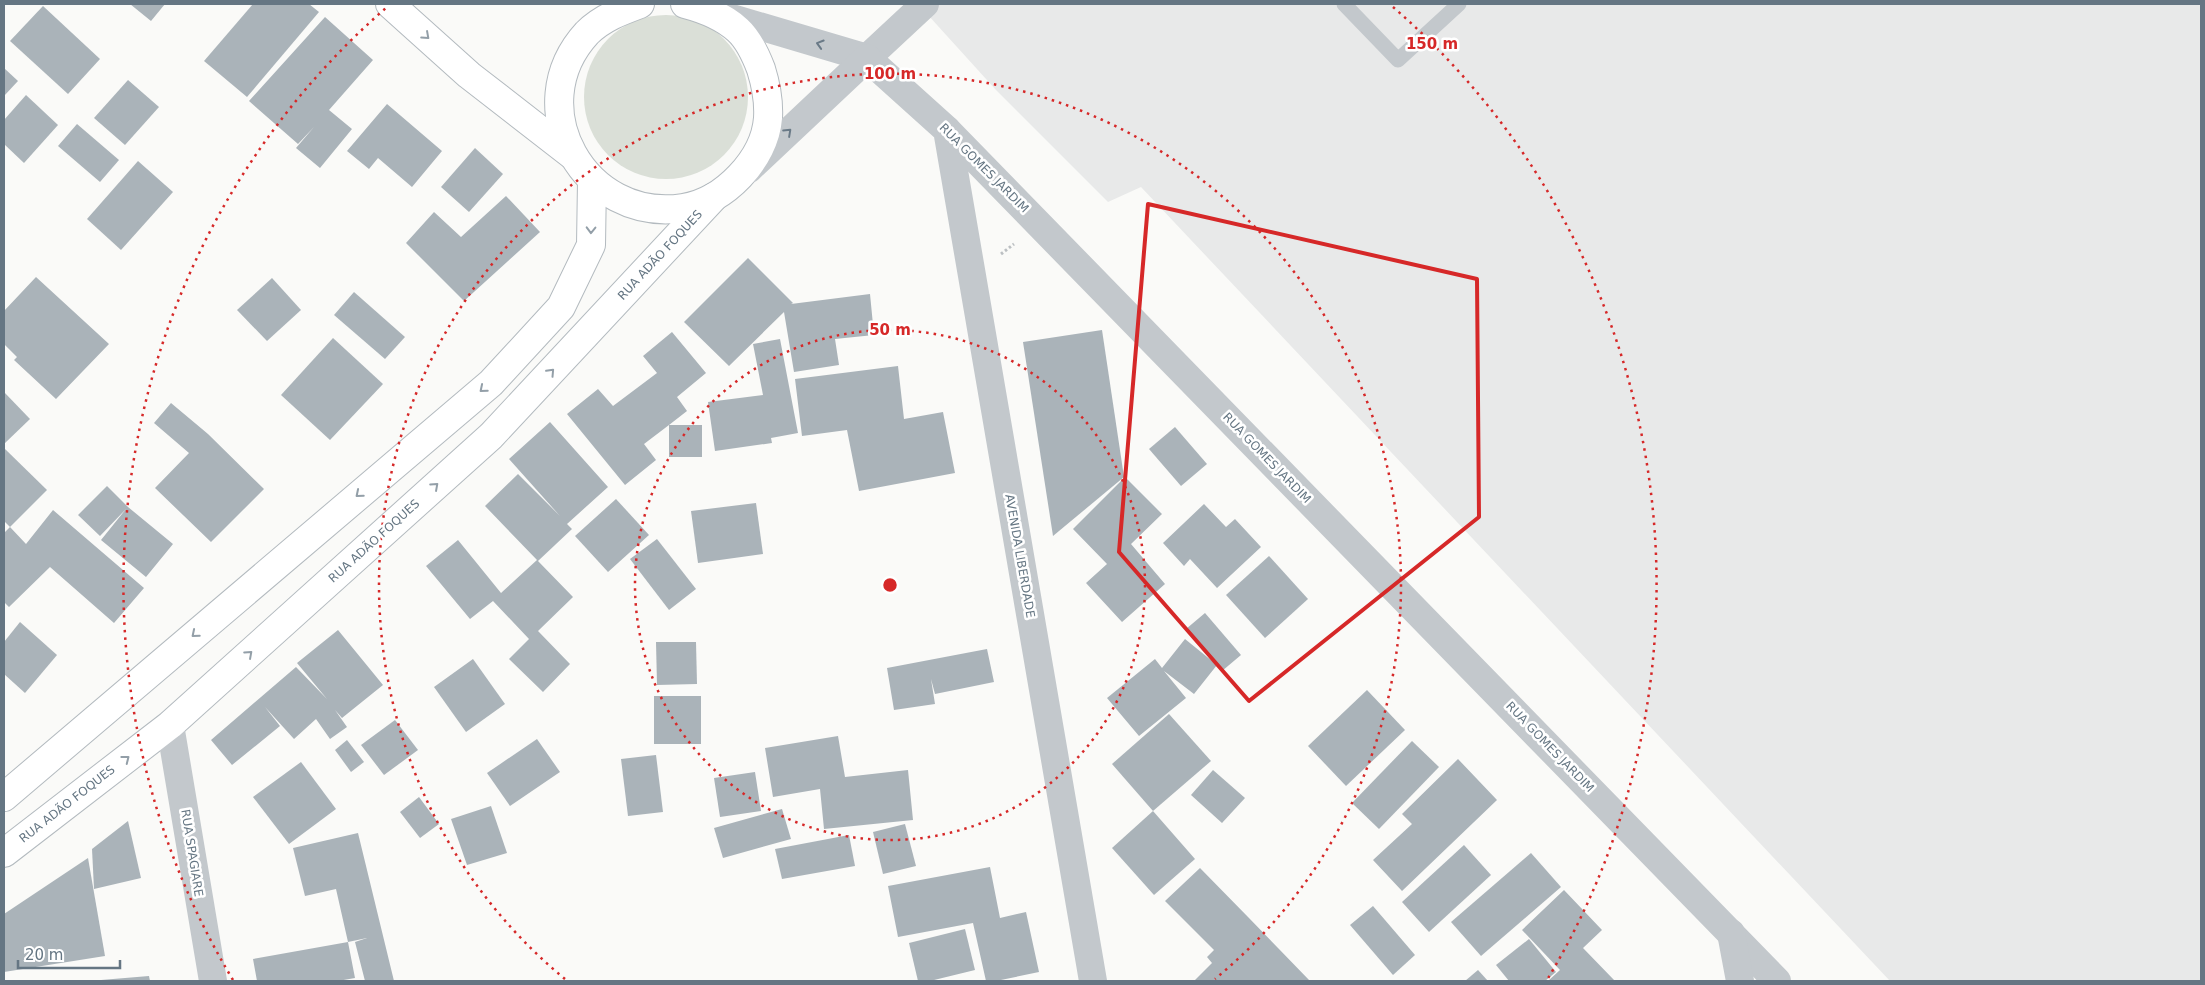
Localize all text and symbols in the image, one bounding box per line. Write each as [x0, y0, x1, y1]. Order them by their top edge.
one-way arrow [420, 31, 429, 40]
text: 150 m [1406, 35, 1458, 53]
one-way arrow [817, 40, 825, 50]
text: 100 m [864, 65, 916, 83]
street label: RUA GOMES JARDIM [937, 121, 1031, 215]
one-way arrow [783, 129, 792, 138]
street label: RUA ADÃO FOQUES [614, 207, 705, 303]
one-way arrow [586, 226, 596, 234]
text: 50 m [869, 321, 911, 339]
one-way arrow [545, 369, 554, 378]
one-way arrow [480, 383, 489, 392]
street label: RUA GOMES JARDIM [1220, 410, 1314, 506]
one-way arrow [430, 483, 439, 492]
one-way arrow [356, 489, 365, 498]
street label: AVENIDA LIBERDADE [1002, 493, 1038, 619]
street label: RUA ADÃO FOQUES [325, 496, 422, 585]
centre of rings [881, 576, 899, 594]
one-way arrow [192, 628, 201, 637]
one-way arrow [244, 651, 253, 660]
street label: RUA GOMES JARDIM [1503, 699, 1597, 795]
one-way arrow [120, 756, 130, 765]
street label: RUA ADÃO FOQUES [16, 762, 118, 846]
street label: RUA SPAGIARE [178, 808, 206, 898]
scale bar [18, 938, 120, 970]
text: 20 m [25, 946, 63, 964]

